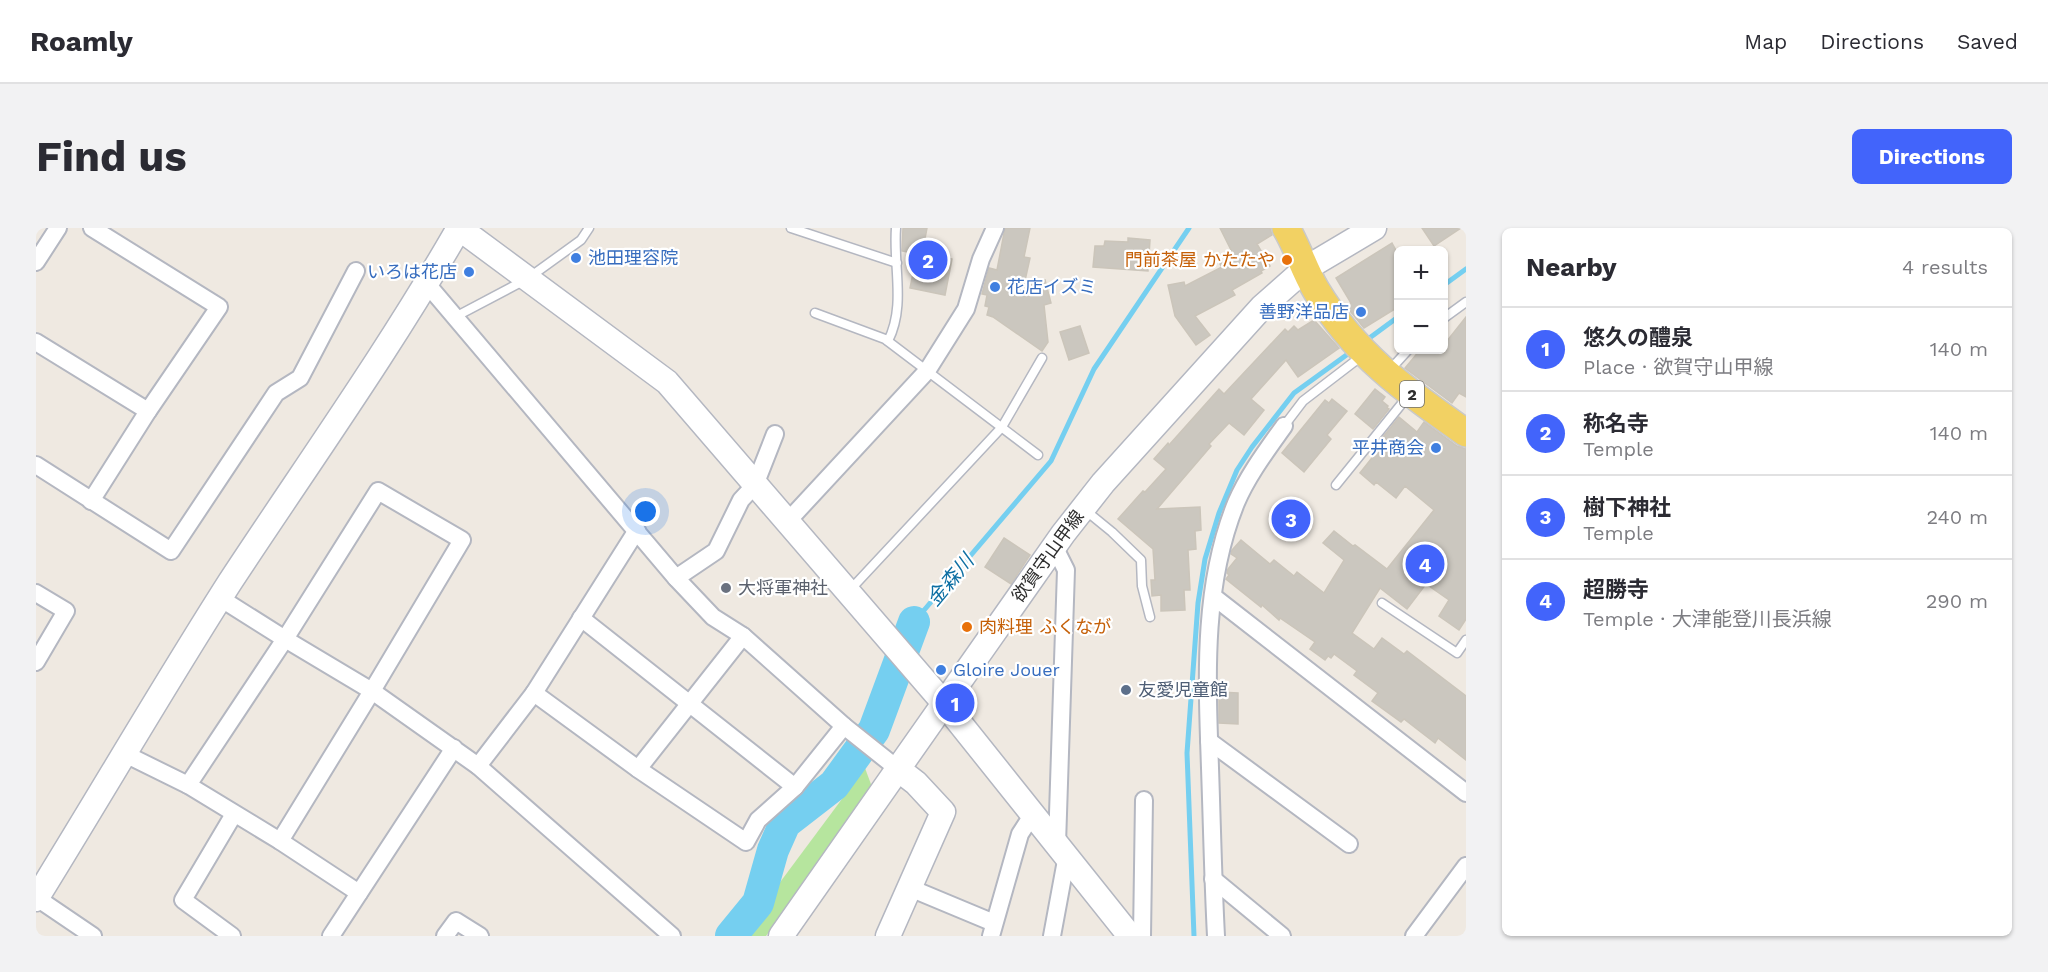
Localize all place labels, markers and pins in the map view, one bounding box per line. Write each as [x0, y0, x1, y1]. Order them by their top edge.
pin: 2 [908, 237, 948, 282]
place label: 池田理容院 [588, 247, 678, 268]
place label: 門前茶屋 かたたや [1125, 249, 1275, 270]
marker: 池田理容院 [569, 251, 583, 265]
marker: 門前茶屋 かたたや [1280, 253, 1294, 267]
place label: いろは花店 [367, 261, 457, 282]
marker: いろは花店 [462, 265, 476, 279]
place label: 花店イズミ [1007, 276, 1096, 297]
marker: 花店イズミ [988, 280, 1002, 294]
place label: 善野洋品店 [1259, 301, 1349, 322]
marker: 善野洋品店 [1354, 305, 1368, 319]
place label: 平井商会 [1352, 437, 1424, 458]
marker: 平井商会 [1429, 441, 1443, 455]
pin: 3 [1272, 496, 1310, 542]
pin: 4 [1406, 542, 1444, 586]
place label: 大将軍神社 [738, 577, 828, 598]
marker: 大将軍神社 [719, 581, 733, 595]
place label: 肉料理 ふくなが [979, 616, 1111, 637]
marker: 肉料理 ふくなが [960, 620, 974, 634]
place label: Gloire Jouer [953, 659, 1060, 680]
marker: Gloire Jouer [934, 663, 948, 677]
place label: 友愛児童館 [1138, 679, 1228, 700]
pin: 1 [936, 680, 974, 726]
marker: 友愛児童館 [1119, 683, 1133, 697]

